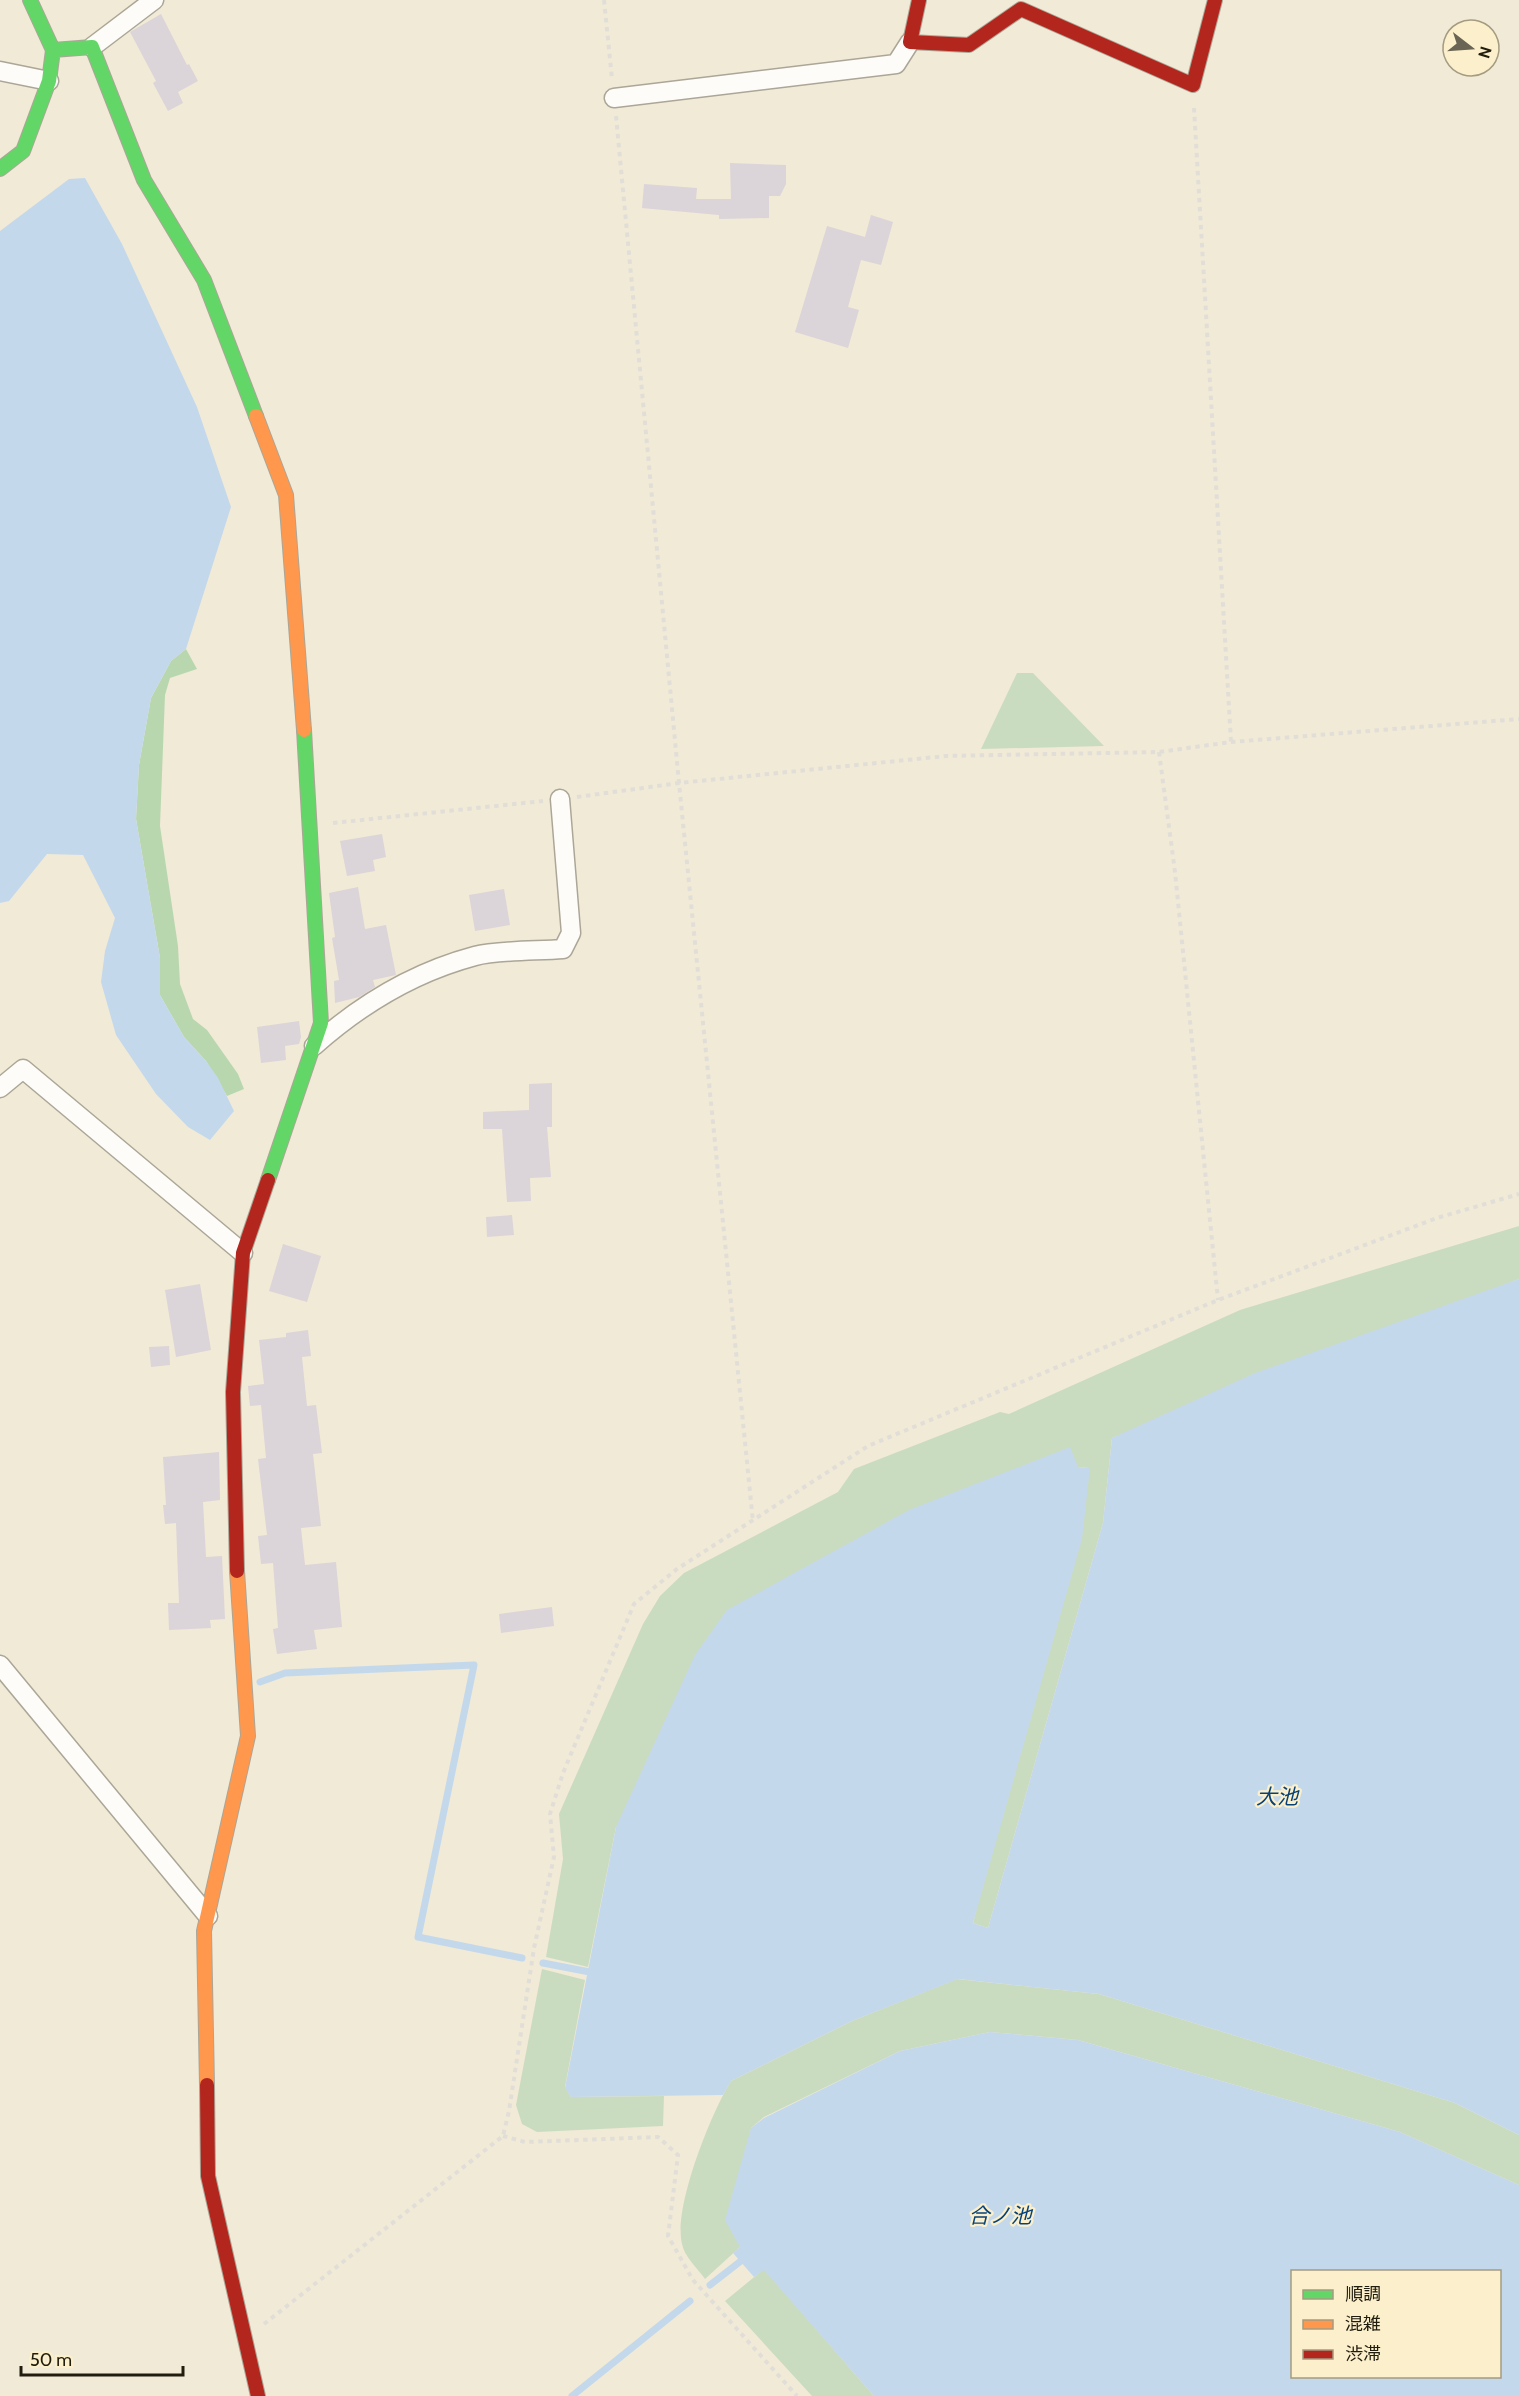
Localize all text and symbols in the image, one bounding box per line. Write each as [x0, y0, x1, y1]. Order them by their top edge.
north arrow [1441, 18, 1501, 78]
text: N [1474, 44, 1496, 60]
water label: 大池 [1256, 1784, 1300, 1809]
water label: 合ノ池 [969, 2203, 1033, 2228]
legend [1291, 2270, 1501, 2378]
text: 順調 [1345, 2283, 1381, 2305]
text: 混雑 [1345, 2313, 1381, 2335]
scale bar [21, 2339, 183, 2377]
text: 渋滞 [1345, 2343, 1381, 2365]
text: 50 m [30, 2349, 72, 2371]

